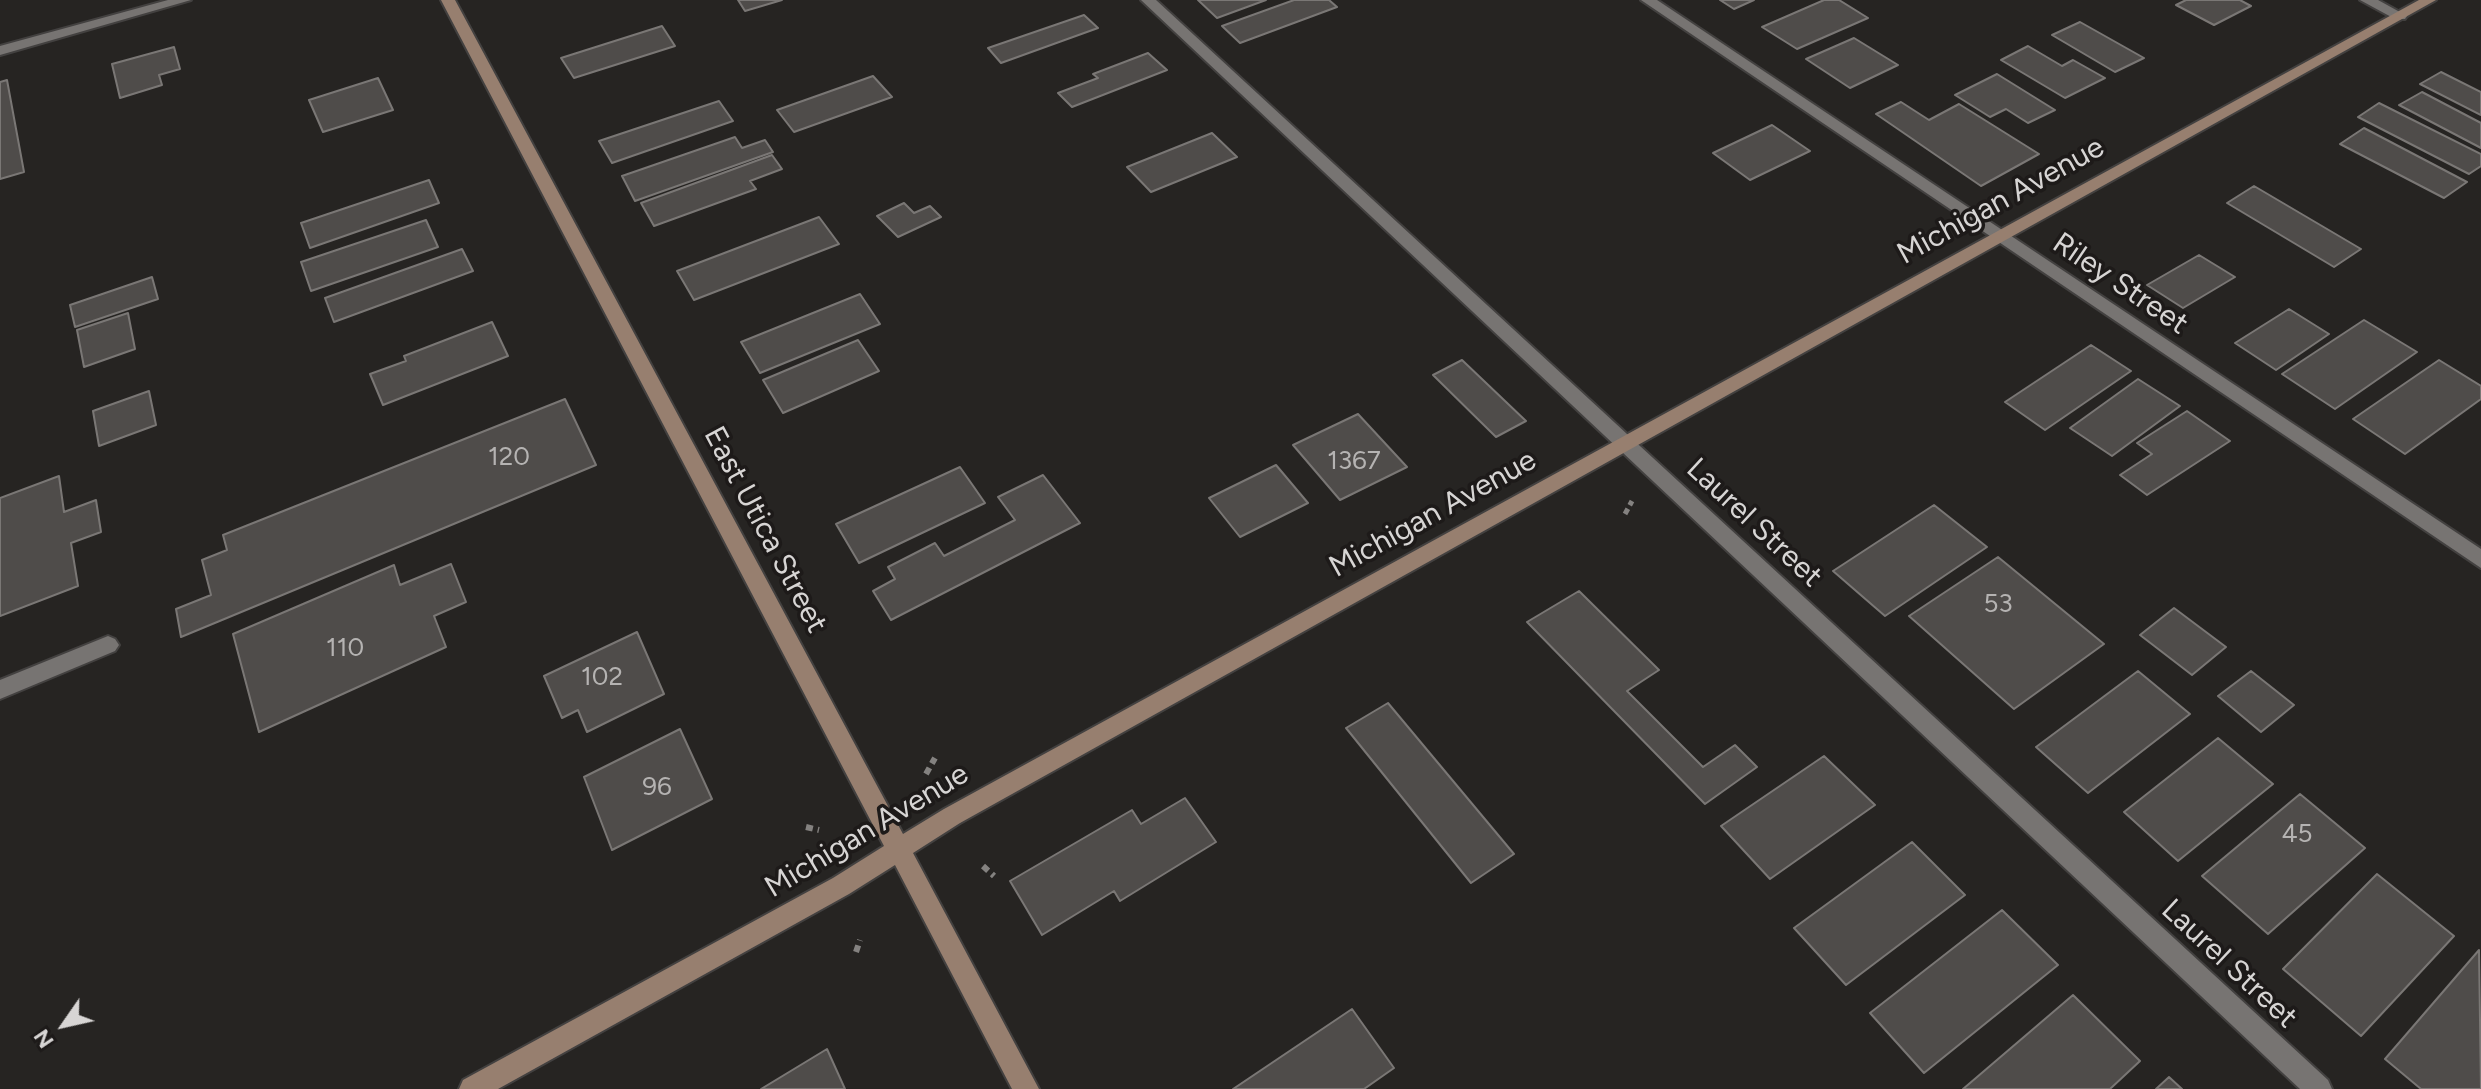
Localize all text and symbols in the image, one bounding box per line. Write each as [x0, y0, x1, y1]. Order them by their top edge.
street label: Michigan Avenue [1891, 129, 2111, 273]
street label: Riley Street [2045, 226, 2195, 342]
street label: East Utica Street [696, 421, 834, 639]
house number: 120 [488, 441, 530, 473]
street label: Michigan Avenue [1323, 442, 1543, 586]
house number: 1367 [1327, 445, 1381, 477]
street label: Laurel Street [1679, 451, 1829, 595]
house number: 53 [1983, 588, 2013, 620]
house number: 110 [326, 632, 364, 664]
house number: 102 [581, 661, 623, 693]
street label: Michigan Avenue [759, 756, 975, 906]
house number: 96 [642, 771, 672, 803]
house number: 45 [2281, 818, 2313, 850]
street label: Laurel Street [2154, 892, 2304, 1036]
north arrow [24, 985, 104, 1065]
text: N [28, 1024, 60, 1053]

